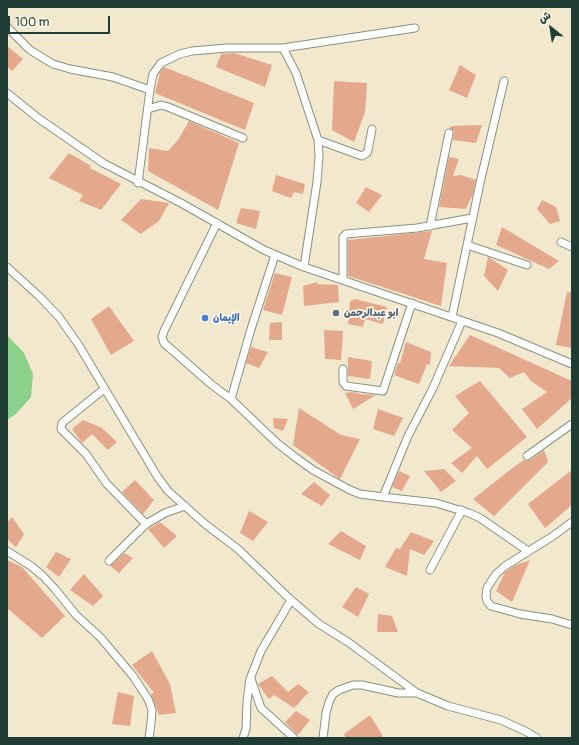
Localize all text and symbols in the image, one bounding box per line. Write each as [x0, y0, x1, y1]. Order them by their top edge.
scale bar [10, 8, 112, 34]
north arrow [531, 8, 571, 48]
text: ش [536, 9, 553, 26]
text: 100 m [15, 15, 49, 30]
place label: ابو عبدالرحمن [344, 307, 398, 319]
marker: ابو عبدالرحمن [331, 308, 341, 318]
place label: الإيمان [213, 312, 240, 324]
marker: الإيمان [200, 313, 210, 323]

